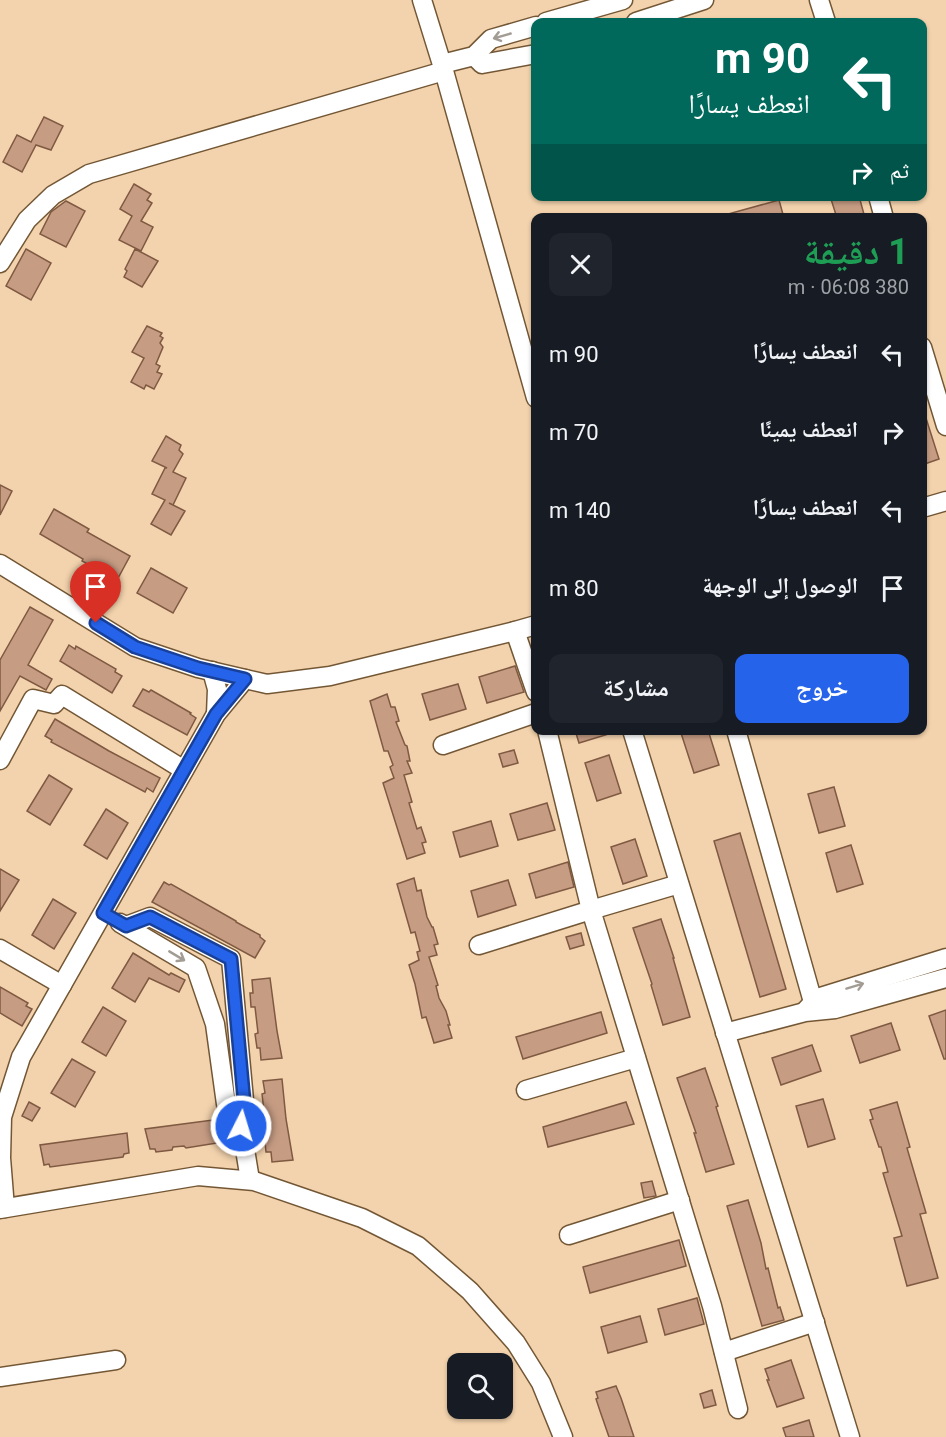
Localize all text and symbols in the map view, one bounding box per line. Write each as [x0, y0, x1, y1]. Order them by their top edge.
one-way arrow [493, 31, 512, 42]
text: 90 m [715, 34, 810, 83]
icon: left [831, 42, 909, 120]
text: انعطف يسارًا [688, 88, 810, 120]
icon: right [845, 156, 878, 189]
text: ثم [890, 158, 909, 183]
text: 1 دقيقة [804, 231, 909, 273]
button: close [549, 233, 612, 296]
text: 380 m · 06:08 [788, 275, 909, 299]
icon: left [876, 338, 909, 371]
text: انعطف يسارًا [753, 339, 858, 364]
text: 90 m [549, 342, 599, 367]
icon: right [876, 416, 909, 449]
text: انعطف يمينًا [759, 417, 858, 442]
text: 70 m [549, 420, 599, 445]
icon: left [876, 494, 909, 527]
text: انعطف يسارًا [753, 495, 858, 520]
text: 140 m [549, 498, 611, 523]
pin [70, 561, 121, 623]
icon: arrive [79, 570, 112, 603]
icon: arrive [876, 572, 909, 605]
text: الوصول إلى الوجهة [702, 573, 858, 598]
text: 80 m [549, 576, 599, 601]
button: مشاركة [549, 654, 723, 723]
button: خروج [735, 654, 909, 723]
one-way arrow [168, 951, 185, 963]
one-way arrow [845, 980, 864, 991]
position arrow [209, 1094, 273, 1158]
map controls [447, 1353, 513, 1419]
button: search [447, 1353, 513, 1419]

